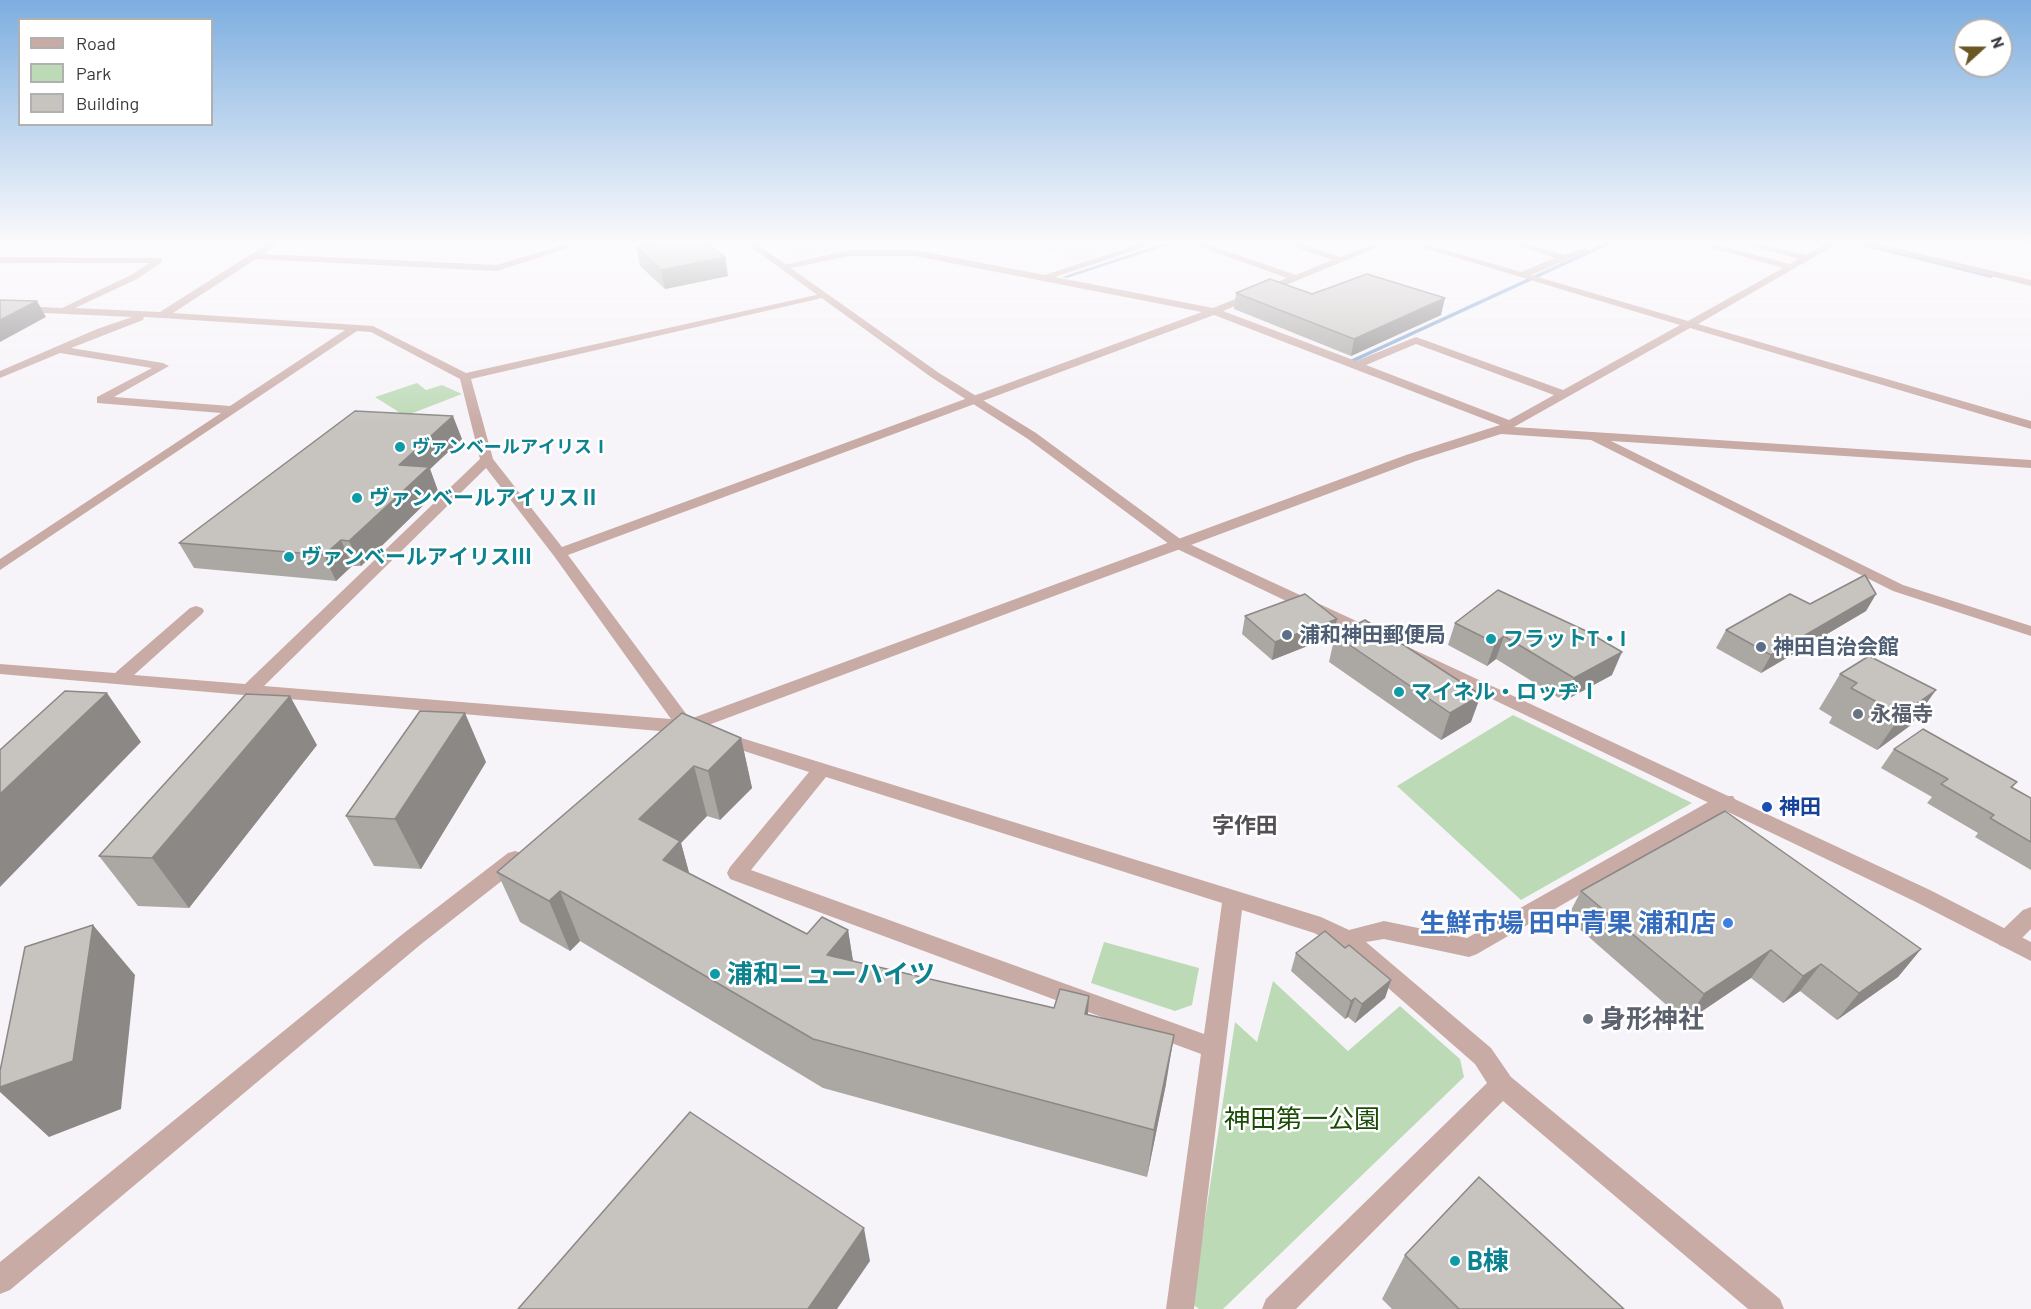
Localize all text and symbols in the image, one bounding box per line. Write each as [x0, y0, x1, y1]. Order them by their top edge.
legend [18, 18, 213, 126]
north arrow [1953, 18, 2013, 78]
text: Road [76, 32, 116, 54]
text: N [1988, 34, 2009, 50]
text: Park [76, 62, 111, 84]
text: Building [76, 92, 139, 114]
place label: ヴァンベールアイリスⅠ [412, 436, 610, 458]
marker: ヴァンベールアイリスⅠ [393, 440, 407, 454]
place label: ヴァンベールアイリスⅡ [369, 485, 600, 511]
marker: ヴァンベールアイリスⅡ [350, 491, 364, 505]
place label: ヴァンベールアイリスⅢ [301, 544, 532, 570]
marker: ヴァンベールアイリスⅢ [282, 550, 296, 564]
place label: 浦和神田郵便局 [1299, 622, 1446, 648]
place label: フラットT・I [1503, 626, 1626, 652]
marker: 浦和神田郵便局 [1280, 628, 1294, 642]
marker: フラットT・I [1484, 632, 1498, 646]
place label: 神田自治会館 [1773, 634, 1899, 660]
marker: 神田自治会館 [1754, 640, 1768, 654]
place label: マイネル・ロッヂⅠ [1411, 679, 1600, 705]
marker: マイネル・ロッヂⅠ [1392, 685, 1406, 699]
place label: 永福寺 [1870, 701, 1933, 727]
marker: 永福寺 [1851, 707, 1865, 721]
place label: 神田 [1779, 794, 1821, 820]
marker: 神田 [1760, 800, 1774, 814]
district label: 字作田 [1212, 813, 1278, 839]
place label: 生鮮市場 田中青果 浦和店 [1420, 907, 1716, 939]
marker: 生鮮市場 田中青果 浦和店 [1721, 916, 1735, 930]
place label: 浦和ニューハイツ [727, 958, 935, 990]
marker: 浦和ニューハイツ [708, 967, 722, 981]
place label: 身形神社 [1600, 1003, 1704, 1035]
marker: 身形神社 [1581, 1012, 1595, 1026]
park label: 神田第一公園 [1224, 1103, 1380, 1135]
place label: B棟 [1467, 1245, 1509, 1277]
marker: B棟 [1448, 1254, 1462, 1268]

